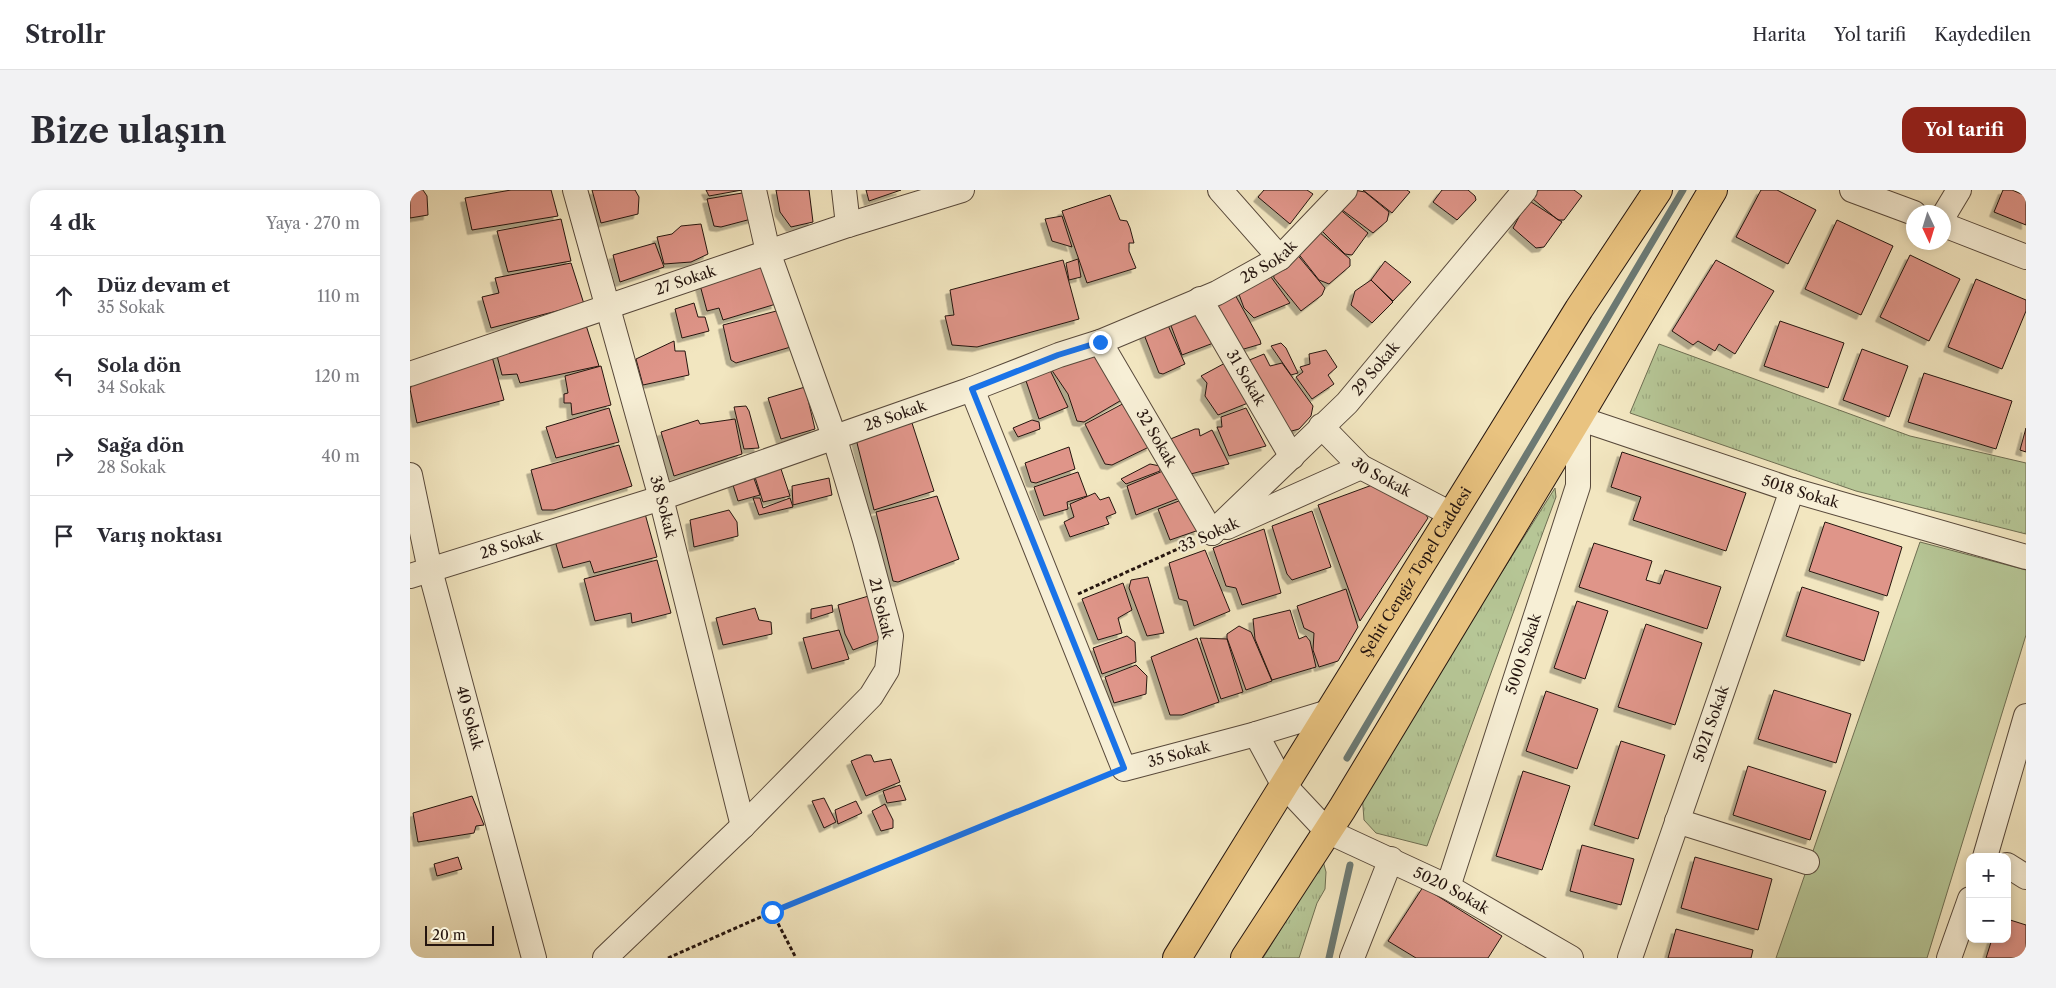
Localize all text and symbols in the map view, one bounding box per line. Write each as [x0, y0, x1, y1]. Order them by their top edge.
text: Strollr [25, 20, 105, 49]
text: Harita [1752, 24, 1806, 46]
text: Yol tarifi [1834, 24, 1906, 46]
text: Kaydedilen [1934, 24, 2031, 46]
button: Yol tarifi [1902, 107, 2026, 153]
text: Bize ulaşın [30, 109, 227, 152]
north arrow [1906, 205, 1951, 250]
text: 4 dk [50, 210, 96, 235]
text: Yaya · 270 m [266, 213, 360, 233]
street label: 28 Sokak [1237, 235, 1302, 287]
street label: 27 Sokak [652, 260, 720, 299]
text: Düz devam et [97, 274, 230, 297]
icon: ahead [50, 282, 78, 310]
text: 110 m [317, 286, 360, 306]
text: 35 Sokak [97, 297, 165, 317]
route end [1089, 331, 1112, 354]
street label: 29 Sokak [1347, 337, 1404, 399]
street label: 31 Sokak [1222, 346, 1271, 410]
text: Sola dön [97, 354, 181, 377]
icon: left [50, 362, 78, 390]
text: 120 m [315, 366, 360, 386]
text: 34 Sokak [97, 377, 165, 397]
street label: 28 Sokak [861, 395, 930, 435]
street label: 32 Sokak [1132, 405, 1182, 471]
text: Sağa dön [97, 434, 184, 457]
icon: right [50, 442, 78, 470]
text: 40 m [321, 446, 360, 466]
street label: 30 Sokak [1348, 453, 1416, 501]
text: 28 Sokak [97, 457, 166, 477]
street label: 5018 Sokak [1759, 471, 1843, 512]
street label: 38 Sokak [646, 473, 681, 542]
street label: Şehit Cengiz Topel Caddesi [1356, 483, 1476, 660]
street label: 33 Sokak [1176, 512, 1243, 556]
icon: arrive [50, 522, 78, 550]
text: Varış noktası [97, 524, 222, 547]
street label: 28 Sokak [477, 525, 546, 563]
street label: 21 Sokak [865, 576, 898, 642]
street label: 5000 Sokak [1501, 610, 1545, 697]
street label: 5021 Sokak [1689, 681, 1733, 764]
street label: 40 Sokak [452, 684, 488, 753]
street label: 35 Sokak [1146, 736, 1213, 771]
map controls [1966, 853, 2011, 943]
button: + [1966, 853, 2011, 898]
street label: 5020 Sokak [1411, 862, 1494, 918]
button: − [1966, 898, 2011, 943]
route start [761, 901, 784, 924]
scale bar [425, 923, 494, 946]
text: 20 m [432, 926, 466, 944]

